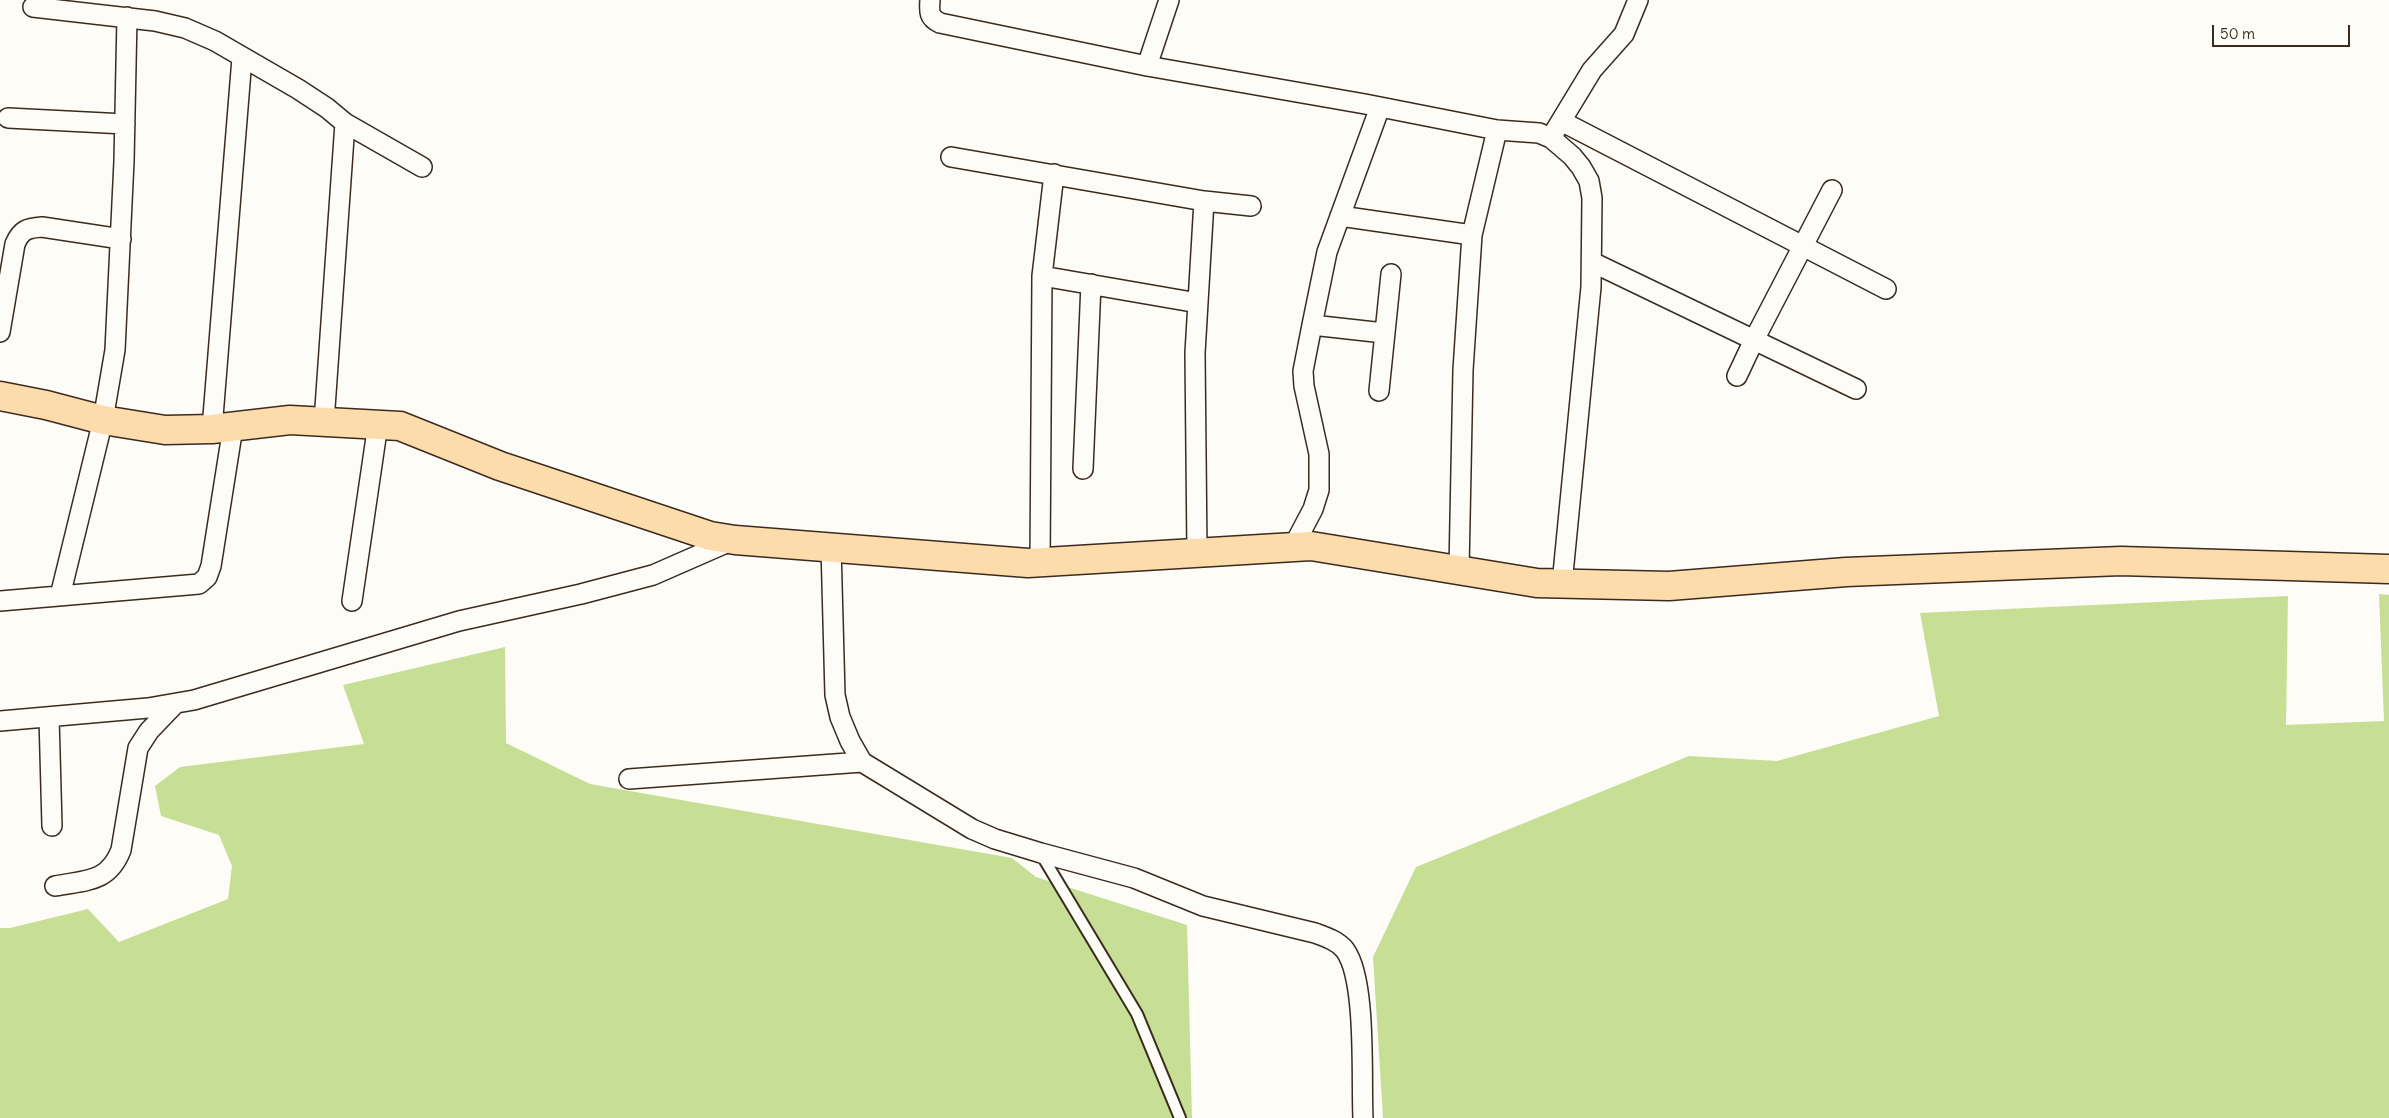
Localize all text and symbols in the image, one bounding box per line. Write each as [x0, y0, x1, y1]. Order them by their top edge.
scale bar [2214, 15, 2352, 47]
text: 50 m [2220, 24, 2255, 43]

